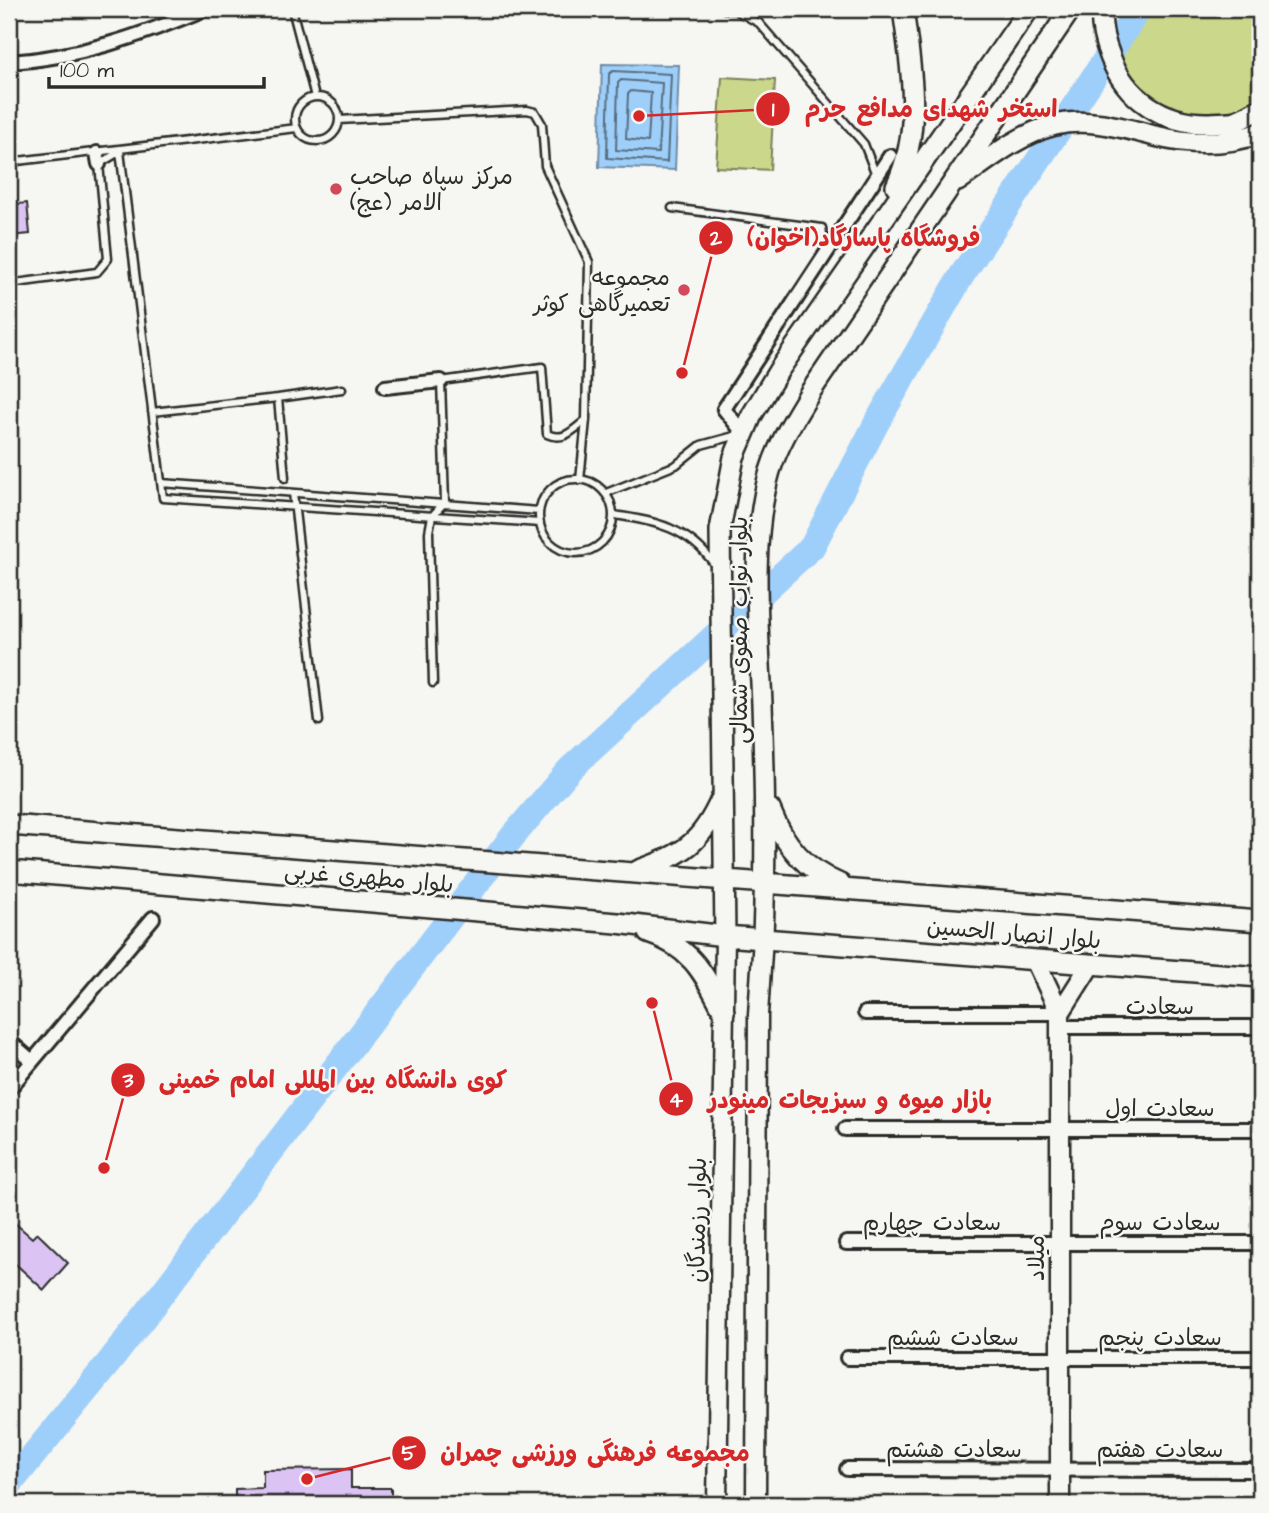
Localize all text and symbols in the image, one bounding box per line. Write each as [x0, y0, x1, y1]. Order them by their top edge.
scale bar [49, 46, 264, 90]
text: 100 m [60, 56, 115, 85]
callout: استخر شهدای مدافع حرم [756, 86, 1071, 131]
text: استخر شهدای مدافع حرم [805, 93, 1057, 127]
text: 1 [772, 95, 775, 124]
place label: مرکز سپاه صاحب الامر (عج) [350, 161, 513, 219]
marker: مرکز سپاه صاحب الامر (عج) [328, 181, 344, 197]
callout: فروشگاه پاسارگاد(اخوان) [699, 215, 995, 260]
text: فروشگاه پاسارگاد(اخوان) [747, 222, 980, 256]
text: 2 [709, 224, 723, 253]
place label: مجموعه تعمیرگاهی کوثر [532, 262, 670, 320]
marker: مجموعه تعمیرگاهی کوثر [676, 282, 692, 298]
street label: بلوار نواب صفوی شمالی [724, 516, 756, 744]
street label: بلوار مطهری غربی [283, 855, 455, 901]
street label: بلوار انصار الحسین [925, 910, 1102, 958]
street label: سعادت [1126, 991, 1194, 1023]
callout: کوی دانشگاه بین المللی امام خمینی [110, 1057, 522, 1102]
text: کوی دانشگاه بین المللی امام خمینی [159, 1064, 508, 1098]
text: 3 [122, 1066, 134, 1095]
callout: بازار میوه و سبزیجات مینودر [659, 1077, 1006, 1122]
text: بازار میوه و سبزیجات مینودر [706, 1084, 992, 1118]
text: 4 [669, 1086, 684, 1115]
street label: سعادت اول [1105, 1093, 1215, 1125]
street label: بلوار رزمندگان [681, 1157, 715, 1283]
street label: سعادت چهارم [863, 1207, 1001, 1240]
street label: سعادت سوم [1099, 1207, 1221, 1239]
street label: میلاد [1021, 1235, 1053, 1281]
street label: سعادت ششم [887, 1322, 1019, 1355]
street label: سعادت پنجم [1098, 1322, 1222, 1355]
callout: مجموعه فرهنگی ورزشی چمران [391, 1430, 764, 1475]
street label: سعادت هشتم [886, 1434, 1022, 1467]
street label: سعادت هفتم [1097, 1434, 1223, 1467]
text: مجموعه فرهنگی ورزشی چمران [440, 1437, 750, 1471]
text: 5 [402, 1439, 418, 1468]

